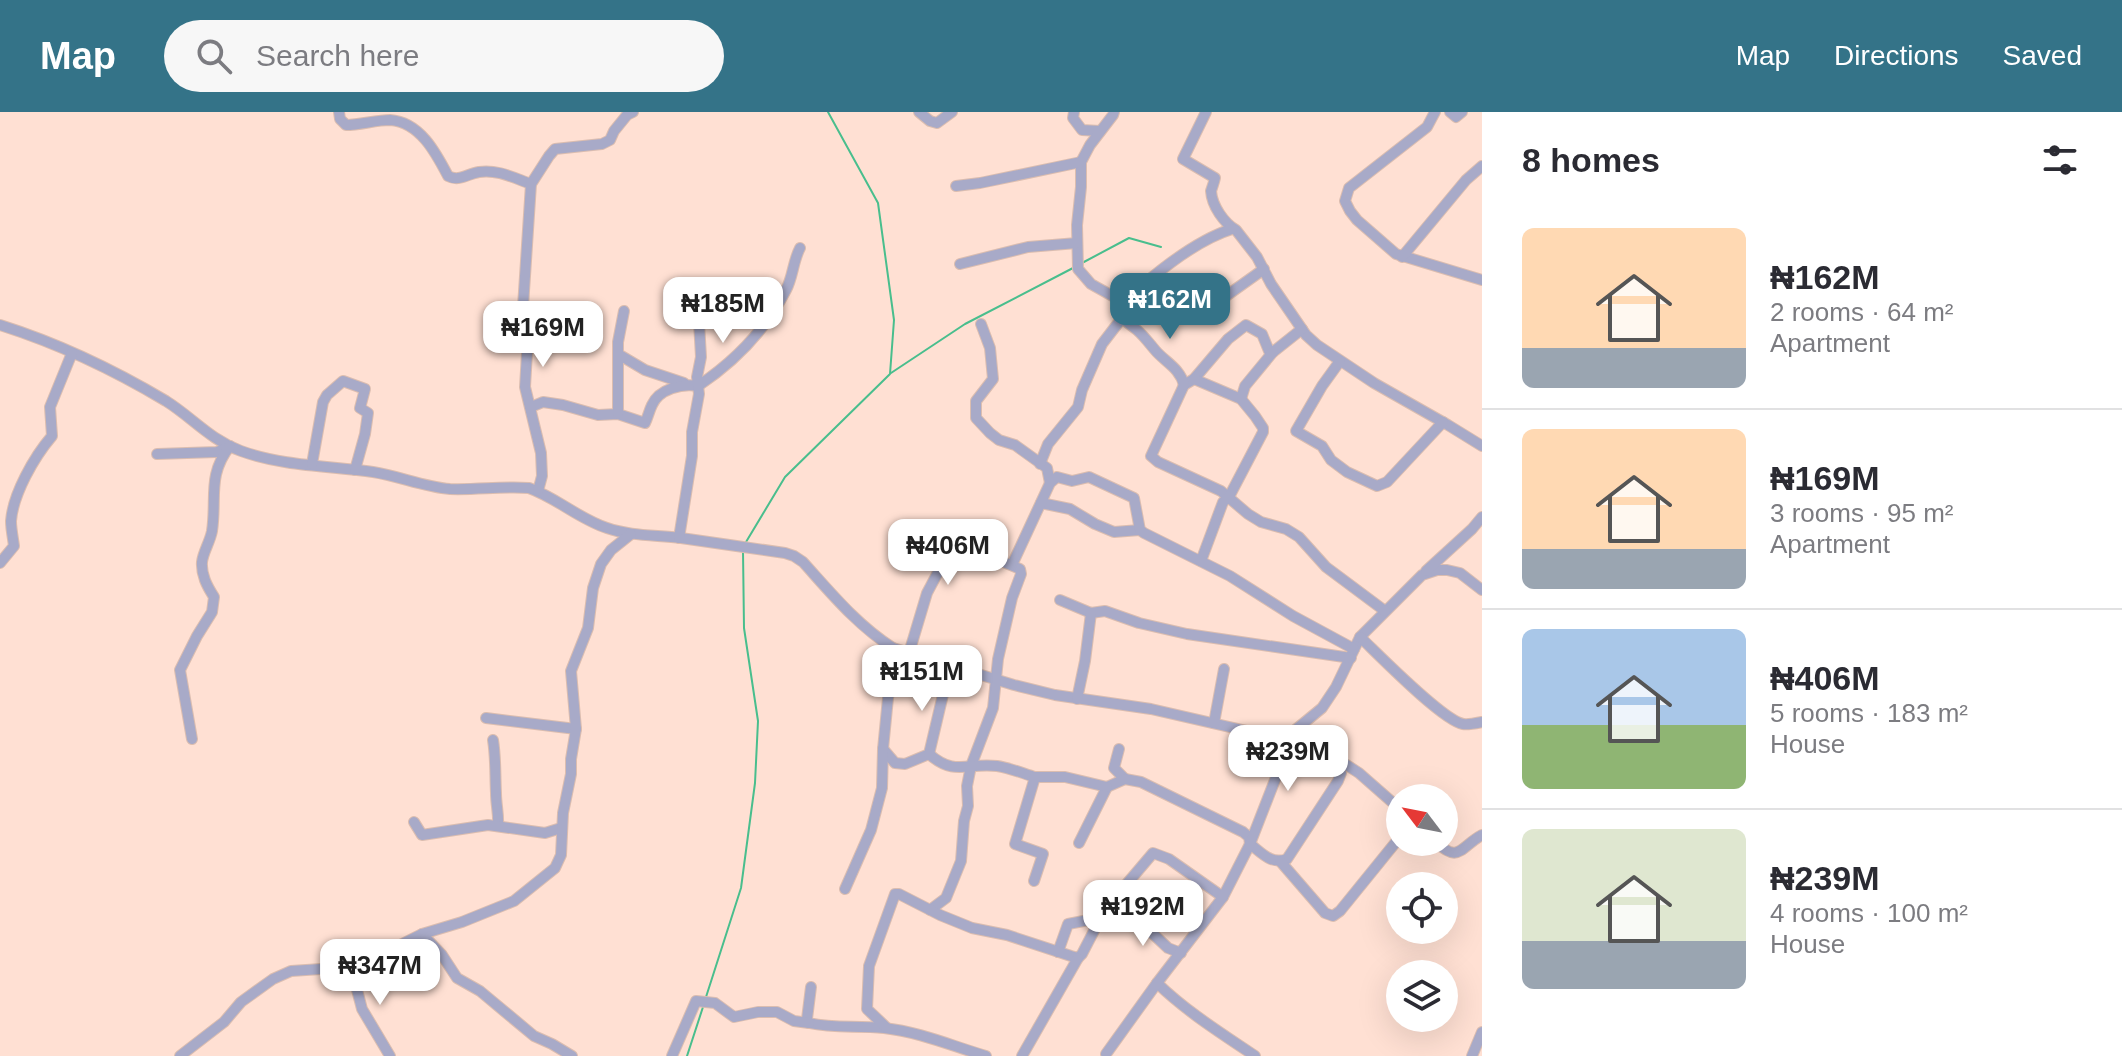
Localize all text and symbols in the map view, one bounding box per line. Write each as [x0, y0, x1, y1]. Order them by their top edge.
search box [164, 20, 724, 92]
icon: search [192, 34, 236, 78]
text: Map [40, 35, 116, 77]
text: Search here [256, 39, 419, 72]
text: Map [1736, 40, 1790, 71]
text: Directions [1834, 40, 1959, 71]
text: Saved [2003, 40, 2082, 71]
icon: filters [2038, 138, 2082, 182]
text: 8 homes [1522, 141, 1660, 179]
text: ₦162M [1770, 258, 1880, 296]
icon: home [1586, 260, 1682, 356]
pin: ₦162M [1114, 273, 1226, 341]
pin: ₦185M [667, 277, 779, 345]
text: ₦162M [1128, 284, 1212, 314]
text: ₦185M [681, 288, 765, 318]
text: 2 rooms · 64 m² [1770, 297, 1954, 327]
pin: ₦169M [487, 301, 599, 369]
text: ₦169M [501, 312, 585, 342]
text: Apartment [1770, 328, 1890, 358]
text: ₦169M [1770, 459, 1880, 497]
icon: home [1586, 461, 1682, 557]
text: 3 rooms · 95 m² [1770, 498, 1954, 528]
pin: ₦406M [892, 519, 1004, 587]
text: Apartment [1770, 529, 1890, 559]
text: ₦406M [906, 530, 990, 560]
pin: ₦151M [866, 645, 978, 713]
text: ₦151M [880, 656, 964, 686]
text: ₦406M [1770, 659, 1880, 697]
icon: home [1586, 661, 1682, 757]
text: 5 rooms · 183 m² [1770, 698, 1968, 728]
pin: ₦239M [1232, 725, 1344, 793]
text: House [1770, 729, 1845, 759]
text: ₦239M [1246, 736, 1330, 766]
north arrow [1386, 784, 1458, 856]
map controls [1386, 784, 1458, 1032]
text: ₦239M [1770, 859, 1880, 897]
icon: home [1586, 861, 1682, 957]
button: locate [1386, 872, 1458, 944]
pin: ₦192M [1087, 880, 1199, 948]
text: ₦192M [1101, 891, 1185, 921]
text: 4 rooms · 100 m² [1770, 898, 1968, 928]
text: House [1770, 929, 1845, 959]
pin: ₦347M [324, 939, 436, 1007]
text: ₦347M [338, 950, 422, 980]
button: layers [1386, 960, 1458, 1032]

